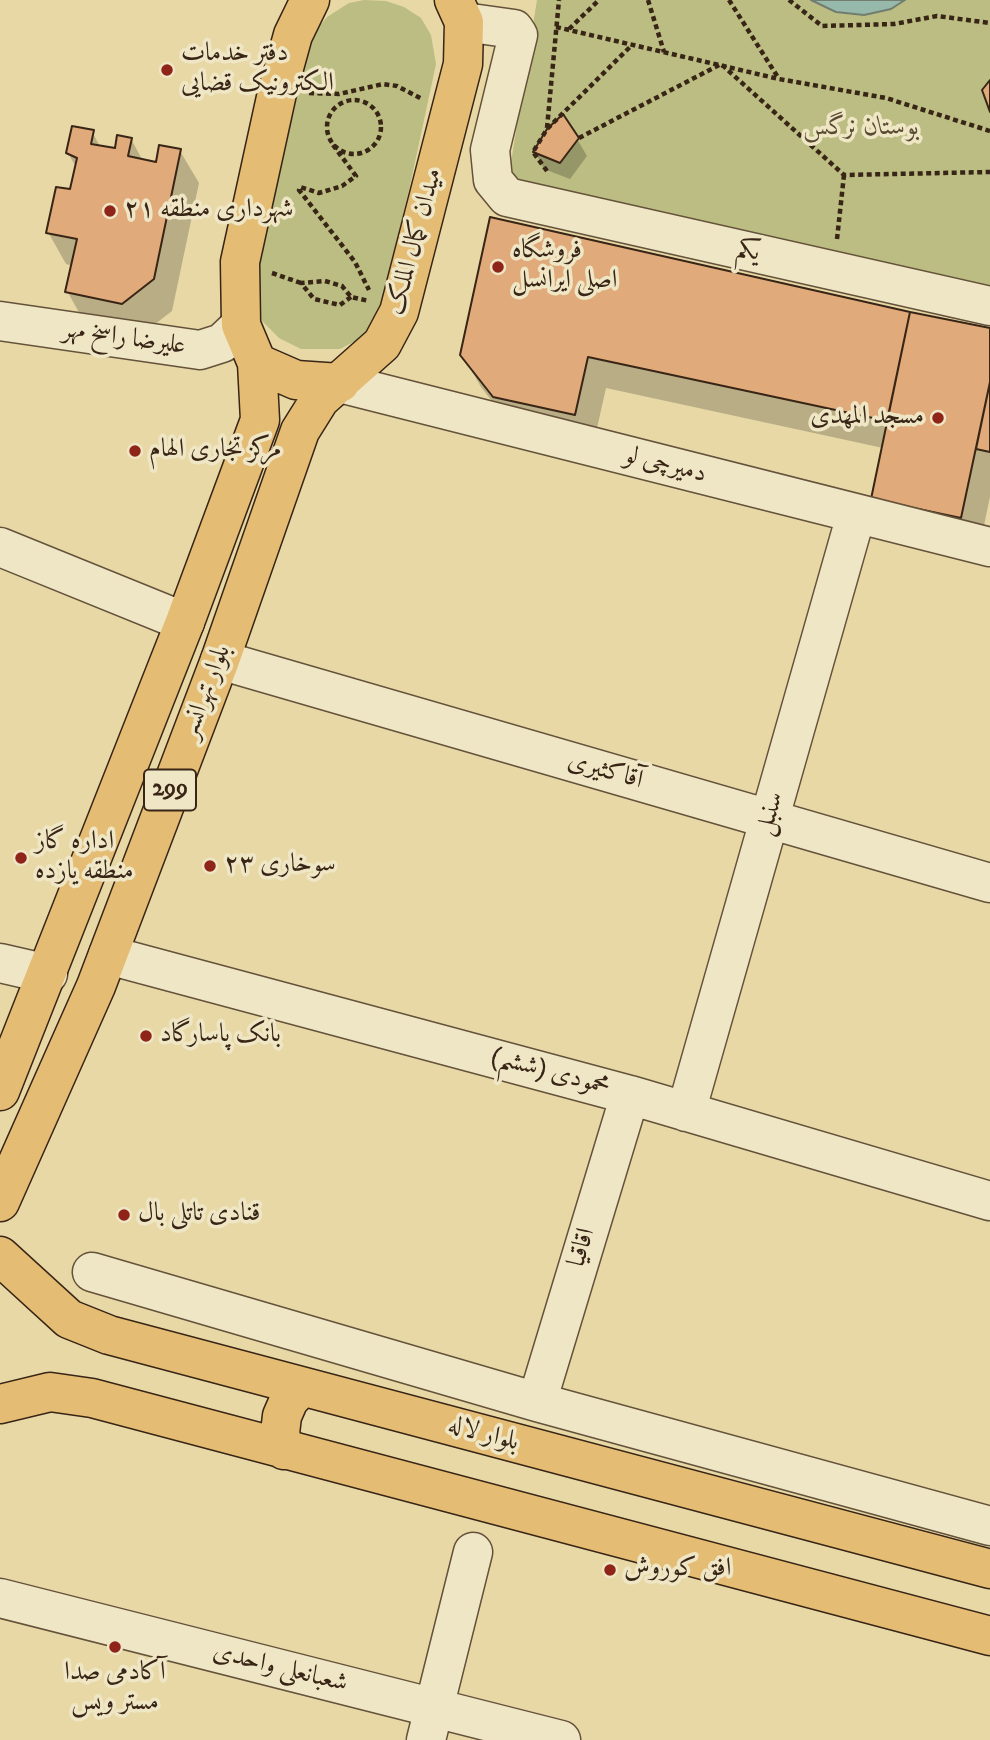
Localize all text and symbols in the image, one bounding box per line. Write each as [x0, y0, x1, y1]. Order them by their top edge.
place label: دفتر خدمات الکترونیک قضایی [181, 39, 334, 100]
marker: دفتر خدمات الکترونیک قضایی [159, 62, 175, 78]
park label: بوستان نرگس [802, 113, 920, 145]
street label: میدان کمال الملک [381, 165, 451, 319]
place label: شهرداری منطقه ۲۱ [124, 195, 293, 227]
marker: شهرداری منطقه ۲۱ [102, 203, 118, 219]
street label: یکم [733, 234, 763, 270]
place label: فروشگاه اصلی ایرانسل [512, 236, 617, 298]
marker: فروشگاه اصلی ایرانسل [490, 259, 506, 275]
street label: علیرضا راسخ مهر [61, 315, 187, 363]
place label: مسجد المهدی [810, 402, 924, 434]
marker: مسجد المهدی [930, 410, 946, 426]
place label: مرکز تجاری الهام [149, 435, 282, 467]
street label: دمیرچی لو [621, 441, 709, 491]
marker: مرکز تجاری الهام [127, 443, 143, 459]
street label: بلوار تهرانسر [175, 641, 239, 743]
street label: آقاکثیری [564, 746, 646, 798]
road number: 299 [144, 770, 196, 810]
street label: سنبل [750, 788, 792, 840]
place label: اداره گاز منطقه یازده [35, 827, 134, 888]
marker: اداره گاز منطقه یازده [13, 850, 29, 866]
place label: سوخاری ۲۳ [224, 850, 336, 882]
marker: سوخاری ۲۳ [202, 858, 218, 874]
place label: بانک پاسارگاد [160, 1020, 281, 1052]
marker: بانک پاسارگاد [138, 1028, 154, 1044]
street label: محمودی (ششم) [487, 1042, 613, 1104]
place label: قنادی تاتلی بال [138, 1199, 260, 1231]
marker: قنادی تاتلی بال [116, 1207, 132, 1223]
street label: اقاقیا [562, 1225, 604, 1271]
street label: بلوار لاله [444, 1411, 522, 1459]
place label: افق کوروش [624, 1554, 731, 1586]
marker: افق کوروش [602, 1562, 618, 1578]
street label: شعبانعلی واحدی [209, 1637, 351, 1701]
marker: آکادمی صدا مستر ویس [107, 1639, 123, 1655]
place label: آکادمی صدا مستر ویس [64, 1658, 166, 1720]

